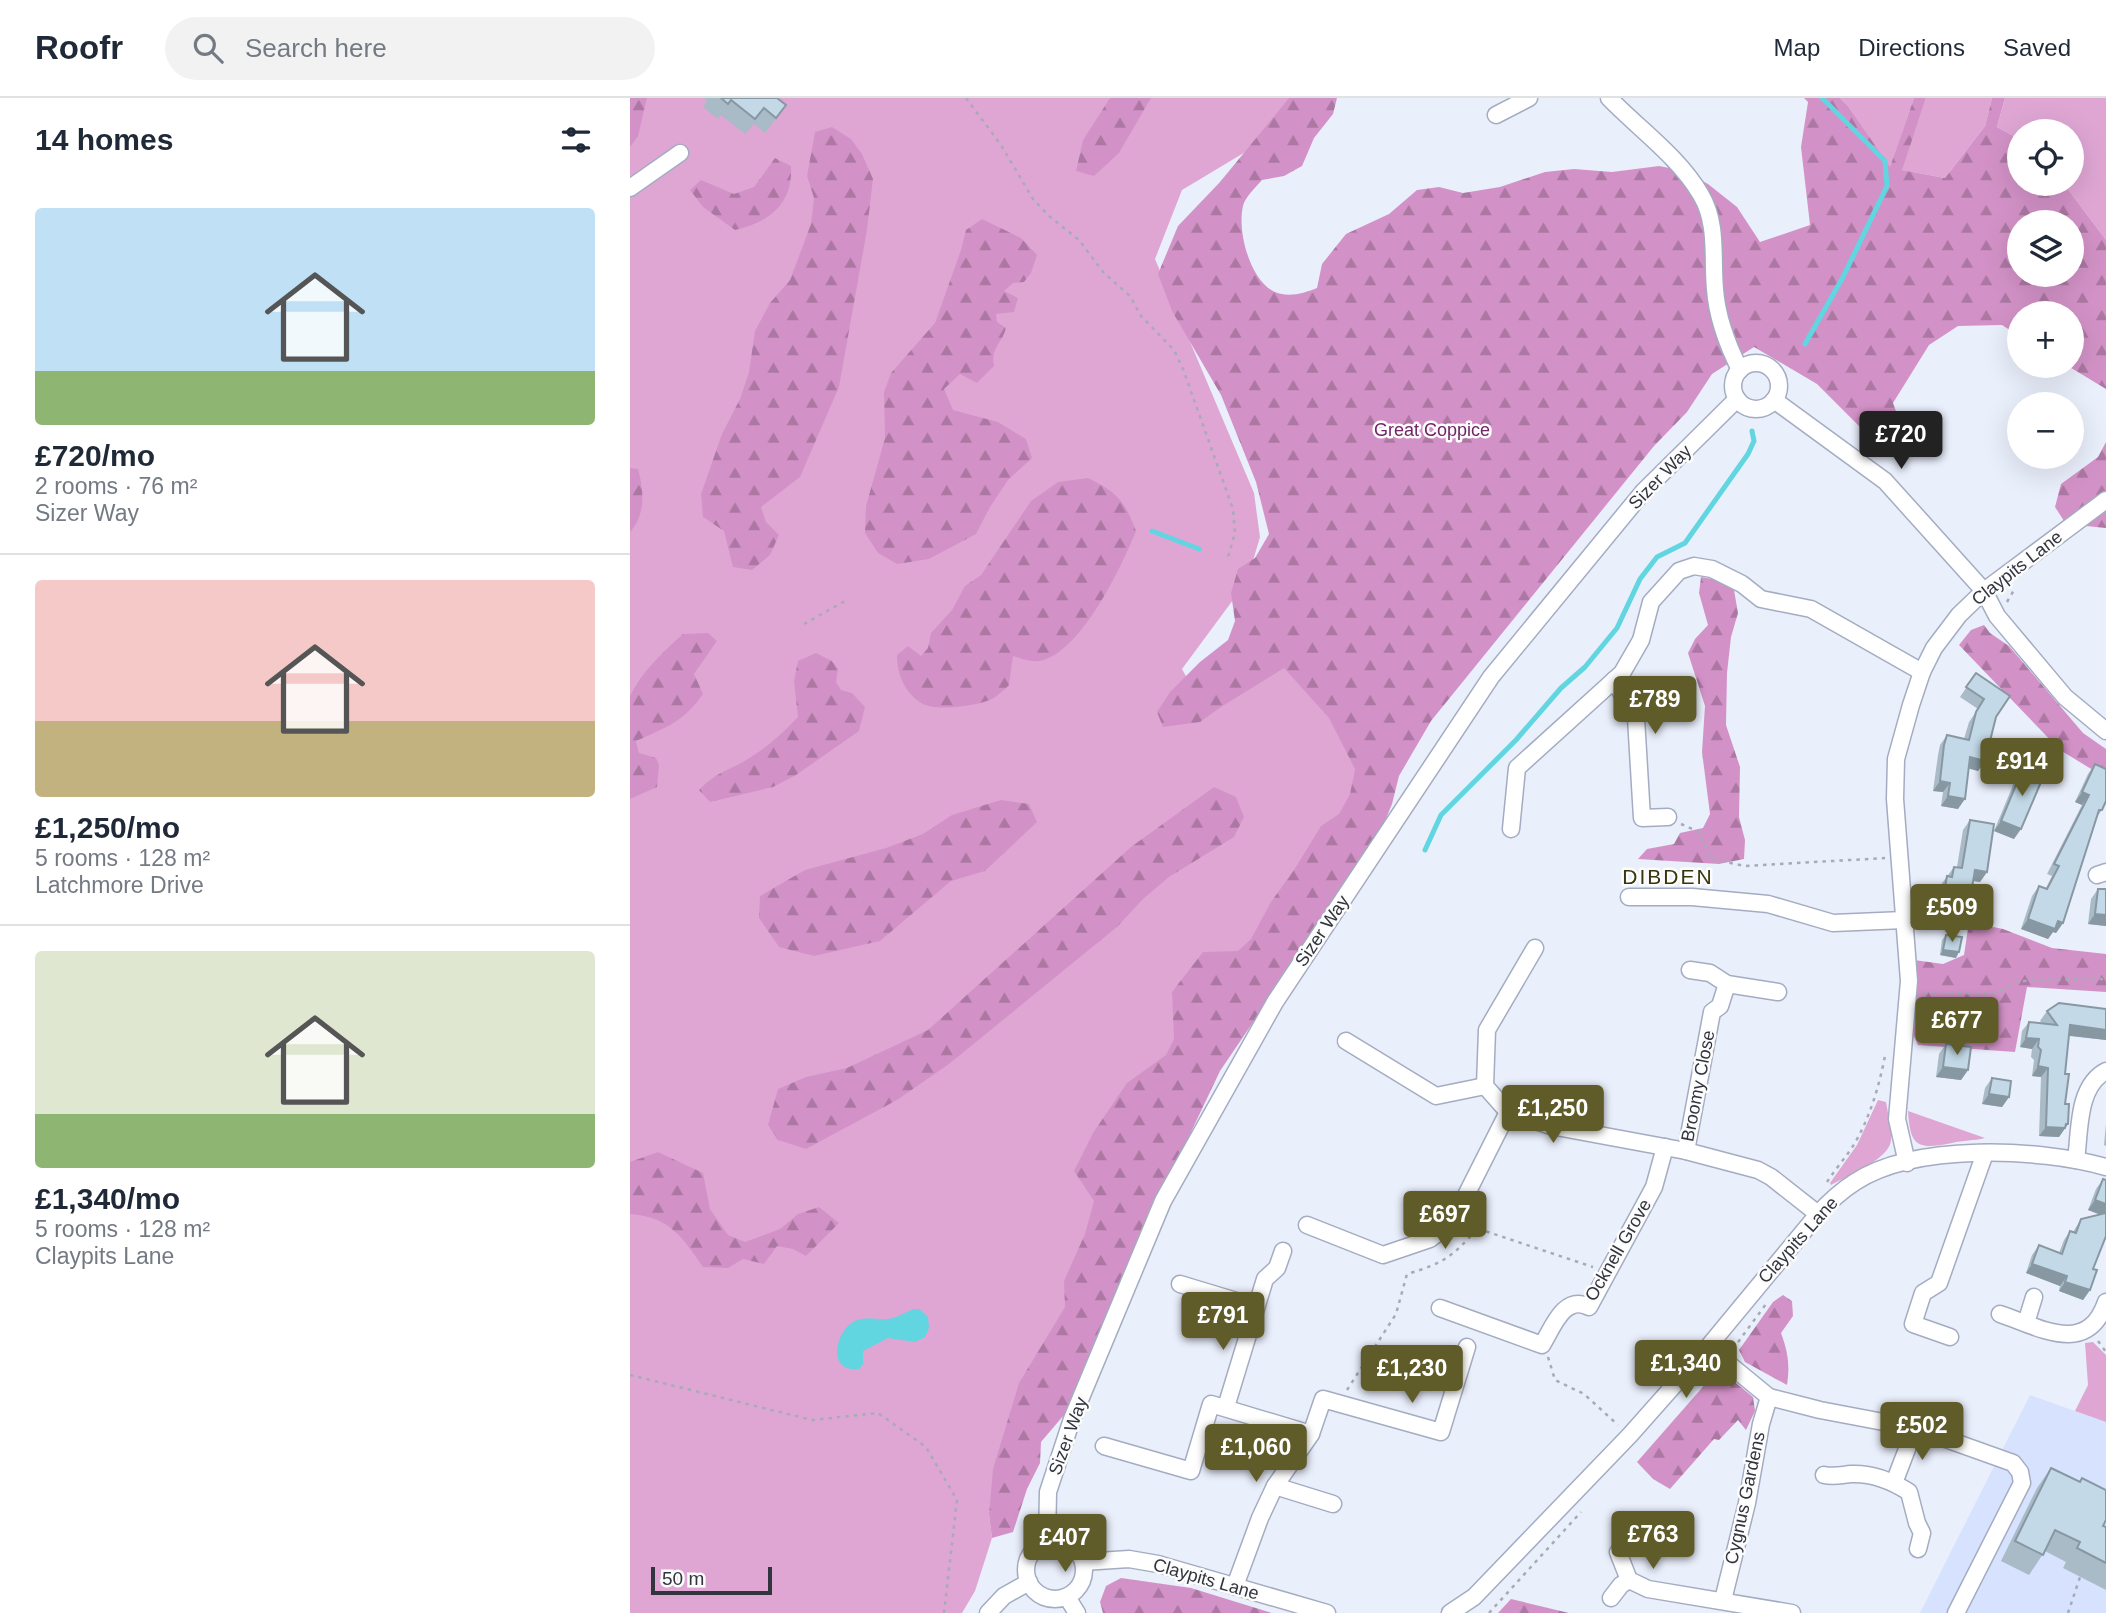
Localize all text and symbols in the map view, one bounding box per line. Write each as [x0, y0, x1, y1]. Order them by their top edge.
search box [165, 17, 655, 80]
text: Roofr [35, 29, 123, 66]
icon: search [189, 29, 227, 67]
text: Search here [245, 33, 387, 63]
text: Map [1774, 34, 1820, 61]
text: Directions [1858, 34, 1965, 61]
text: Saved [2003, 34, 2071, 61]
map controls [2007, 119, 2084, 469]
button: locate [2007, 119, 2084, 196]
icon: filters [557, 121, 595, 159]
text: 14 homes [35, 123, 173, 156]
button: layers [2007, 210, 2084, 287]
icon: home [252, 254, 378, 380]
button: + [2007, 301, 2084, 378]
button: − [2007, 392, 2084, 469]
pin: £720 [1860, 412, 1942, 471]
park label: Great Coppice [1374, 420, 1490, 440]
text: £720 [1875, 421, 1927, 447]
text: £720/mo [35, 439, 155, 472]
street label: Sizer Way [1625, 441, 1695, 513]
text: 2 rooms · 76 m² [35, 473, 197, 499]
text: Sizer Way [35, 500, 139, 526]
street label: Claypits Lane [1968, 527, 2066, 609]
icon: home [252, 626, 378, 752]
pin: £789 [1614, 676, 1696, 736]
text: £789 [1629, 686, 1681, 712]
pin: £914 [1981, 738, 2063, 798]
text: £914 [1996, 748, 2048, 774]
text: £1,250/mo [35, 811, 180, 844]
text: 5 rooms · 128 m² [35, 845, 210, 871]
district label: DIBDEN [1622, 865, 1714, 888]
text: Latchmore Drive [35, 872, 204, 898]
pin: £509 [1911, 884, 1993, 944]
street label: Sizer Way [1291, 892, 1353, 970]
text: £509 [1926, 894, 1978, 920]
icon: home [252, 997, 378, 1123]
pin: £677 [1916, 998, 1998, 1057]
text: £677 [1931, 1007, 1983, 1033]
street label: Broomy Close [1677, 1029, 1719, 1143]
pin: £1,250 [1496, 1086, 1610, 1145]
text: £1,250 [1518, 1095, 1588, 1121]
text: £1,340/mo [35, 1182, 180, 1215]
pin: £697 [1404, 1192, 1486, 1251]
street label: Claypits Lane [1754, 1193, 1842, 1287]
street label: Ocknell Grove [1581, 1196, 1655, 1304]
text: £697 [1419, 1201, 1471, 1227]
text: 5 rooms · 128 m² [35, 1216, 210, 1242]
text: Claypits Lane [35, 1243, 174, 1269]
pin: £791 [1182, 1292, 1264, 1352]
text: £791 [1197, 1302, 1249, 1328]
pin: £1,340 [1629, 1340, 1743, 1400]
pin: £1,230 [1355, 1346, 1469, 1405]
text: £1,340 [1651, 1350, 1721, 1376]
text: £1,230 [1377, 1355, 1447, 1381]
street label: Sizer Way [1045, 1394, 1091, 1478]
pin: £502 [1881, 1402, 1963, 1462]
text: £502 [1896, 1412, 1948, 1438]
pin: £1,060 [1199, 1424, 1313, 1484]
street label: Cygnus Gardens [1721, 1430, 1769, 1566]
text: £1,060 [1221, 1434, 1291, 1460]
pin: £763 [1612, 1512, 1694, 1571]
pin: £407 [1024, 1514, 1106, 1574]
text: £763 [1627, 1521, 1679, 1547]
text: £407 [1039, 1524, 1091, 1550]
street label: Claypits Lane [1151, 1554, 1261, 1604]
scale bar [651, 1564, 772, 1596]
text: 50 m [662, 1568, 704, 1589]

